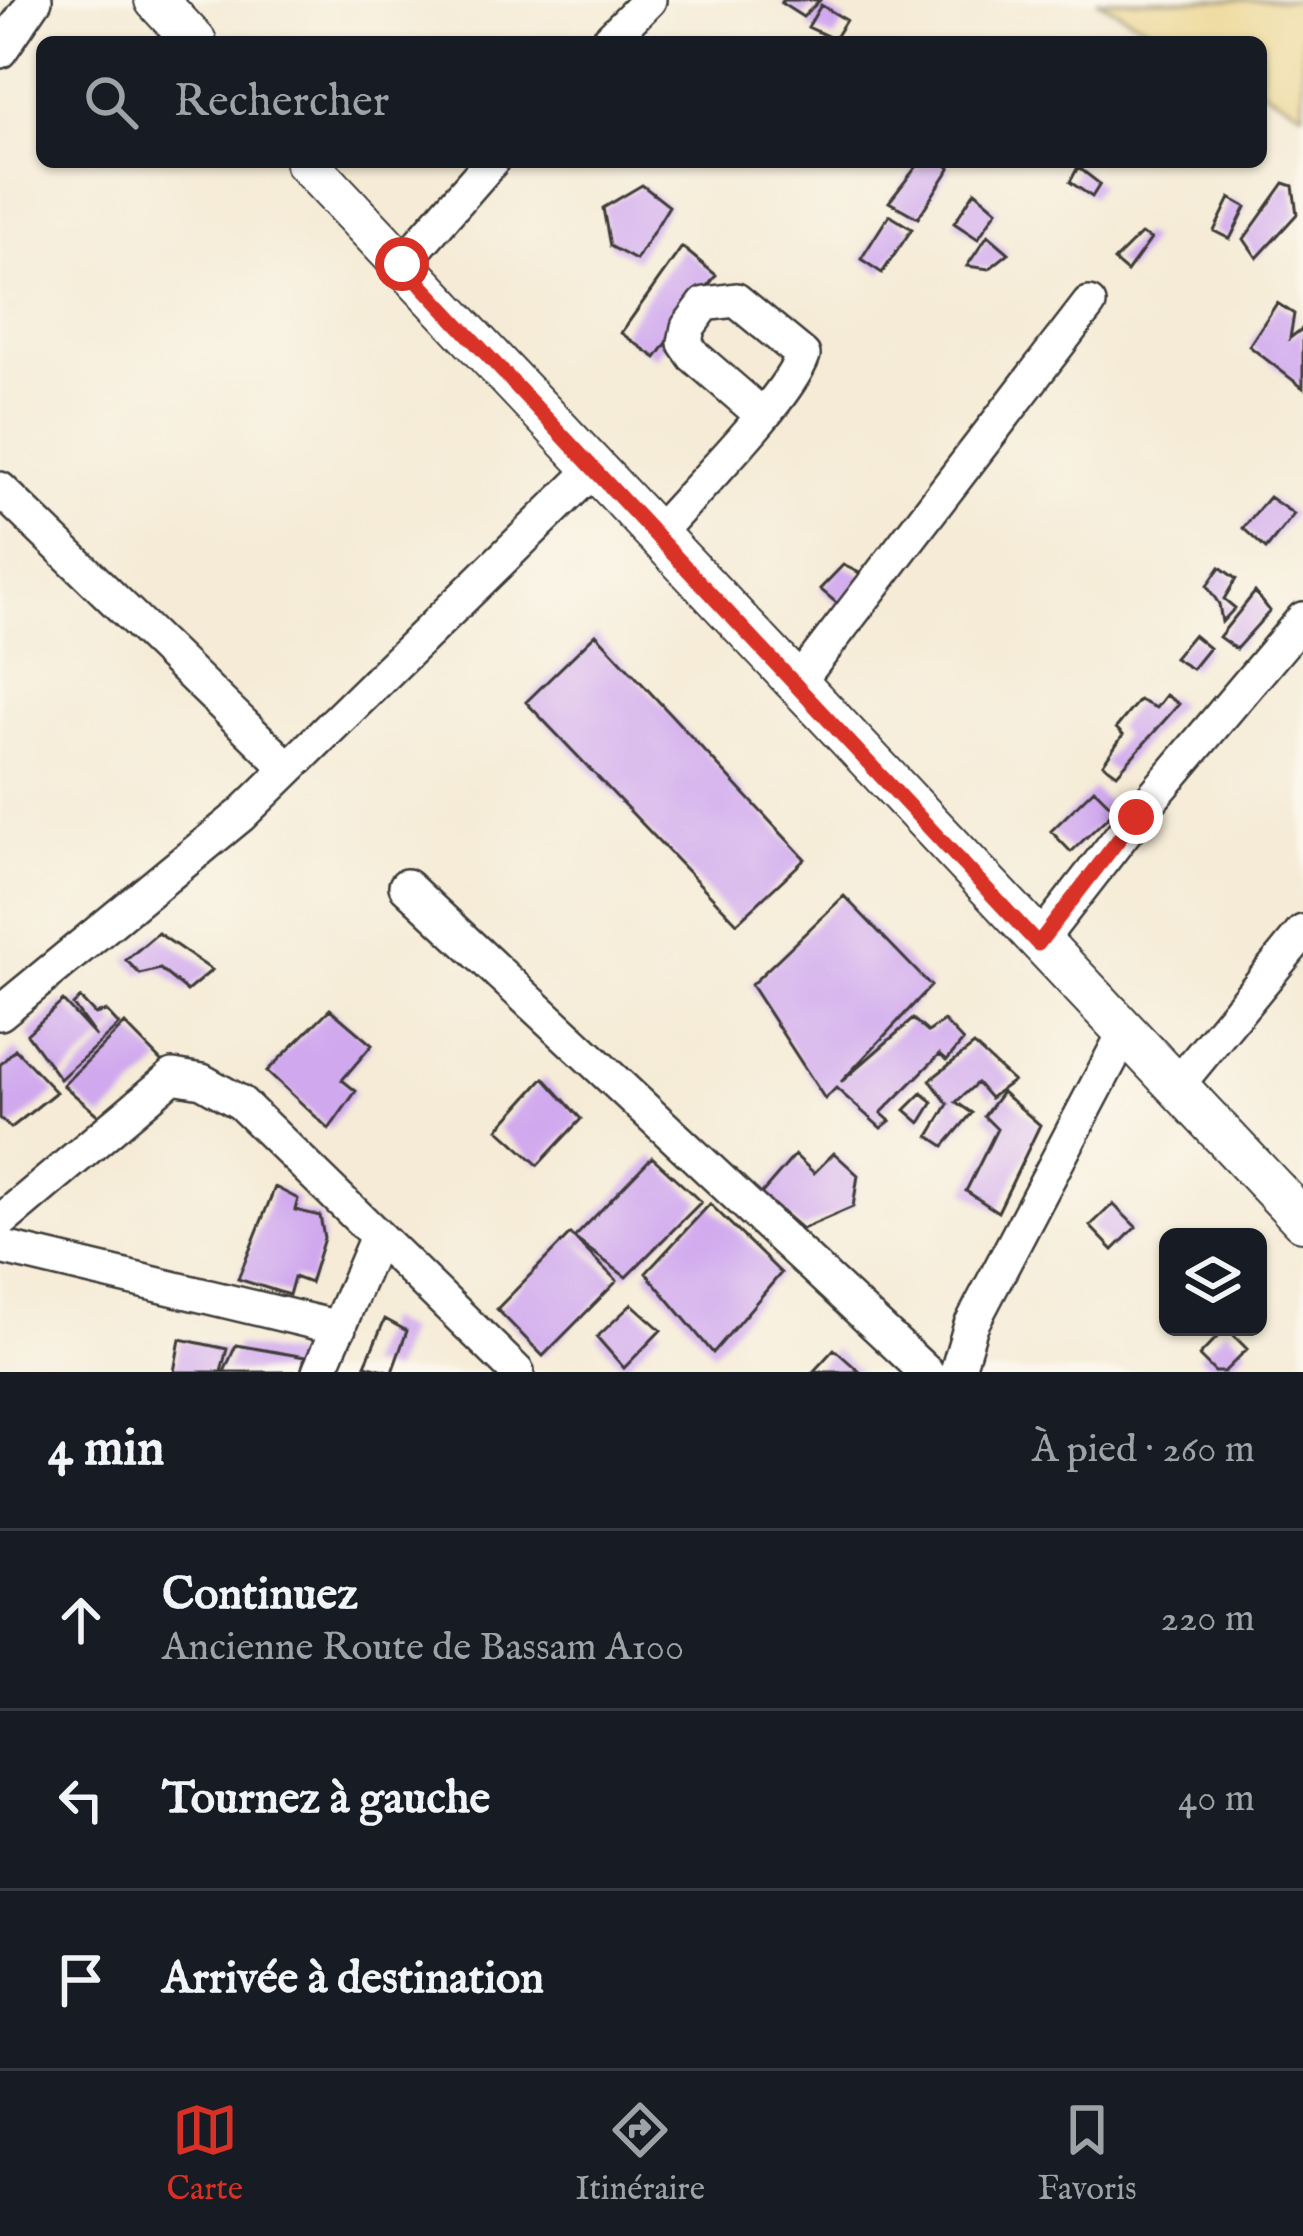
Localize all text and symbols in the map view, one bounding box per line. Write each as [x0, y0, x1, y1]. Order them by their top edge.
search box [36, 36, 1267, 168]
icon: search [78, 69, 144, 135]
text: Rechercher [174, 74, 389, 131]
route start [375, 237, 429, 291]
route end [1109, 790, 1163, 844]
map controls [1159, 1228, 1267, 1336]
button: layers [1159, 1228, 1267, 1336]
text: 4 min [48, 1418, 164, 1483]
text: À pied · 260 m [1032, 1426, 1255, 1475]
text: Continuez [162, 1567, 358, 1624]
icon: ahead [48, 1587, 114, 1653]
text: 220 m [1161, 1595, 1255, 1644]
text: Ancienne Route de Bassam A100 [162, 1624, 684, 1673]
icon: left [48, 1767, 114, 1833]
text: Tournez à gauche [162, 1771, 490, 1828]
text: 40 m [1178, 1775, 1255, 1824]
icon: arrive [48, 1947, 114, 2013]
text: Arrivée à destination [162, 1951, 544, 2008]
tab: Carte [166, 2097, 243, 2211]
tab: Itinéraire [576, 2097, 705, 2211]
tab: Favoris [1038, 2097, 1137, 2211]

